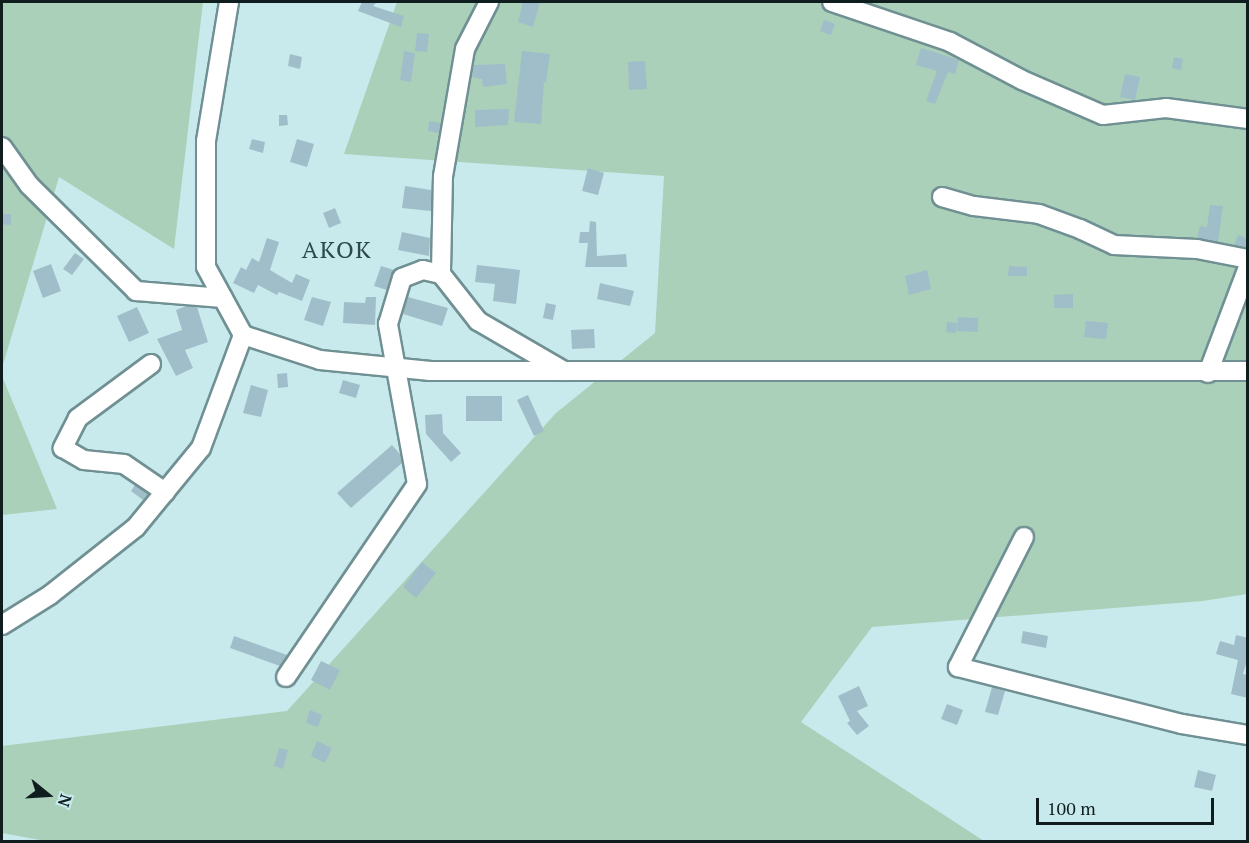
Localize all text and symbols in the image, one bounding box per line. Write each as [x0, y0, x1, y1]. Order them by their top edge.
district label: AKOK [302, 236, 372, 264]
north arrow [18, 765, 78, 825]
scale bar [1039, 786, 1218, 824]
text: N [53, 791, 77, 810]
text: 100 m [1047, 796, 1096, 820]

